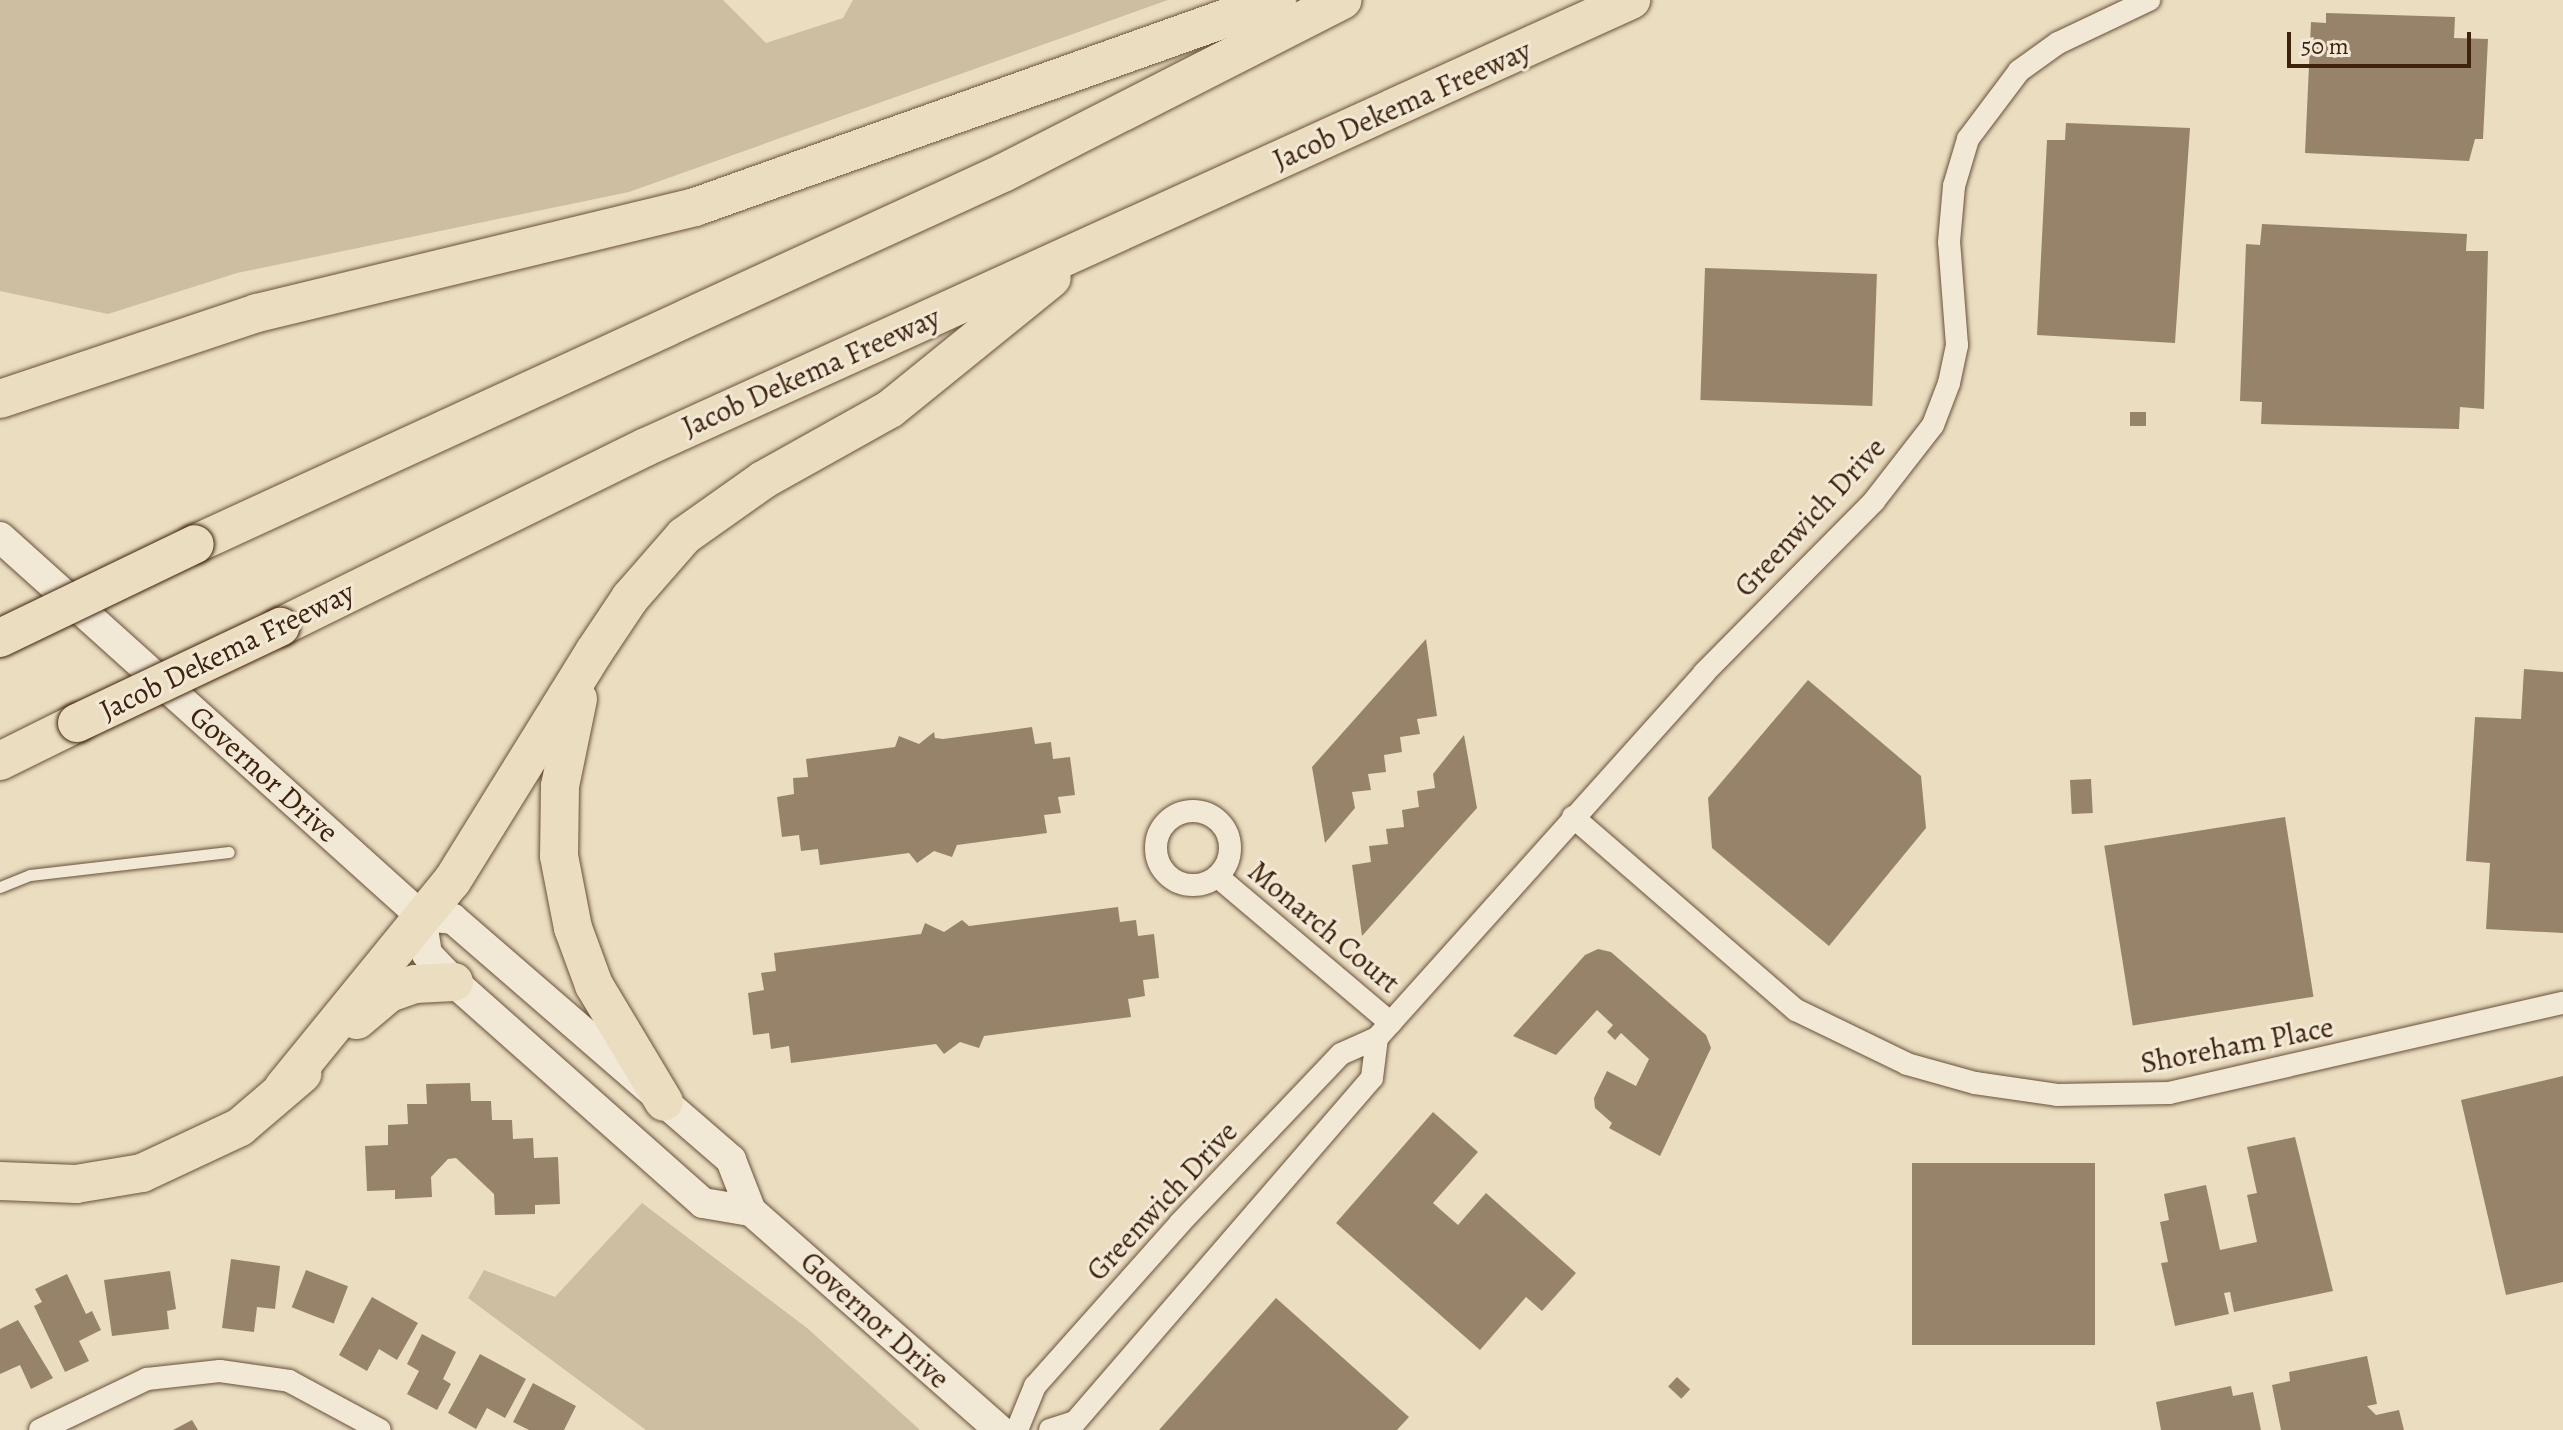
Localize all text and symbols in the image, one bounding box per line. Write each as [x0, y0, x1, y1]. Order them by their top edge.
scale bar [2291, 16, 2475, 66]
text: 50 m [2301, 30, 2349, 62]
street label: Jacob Dekema Freeway [1267, 32, 1537, 178]
street label: Jacob Dekema Freeway [676, 299, 946, 445]
street label: Greenwich Drive [1727, 430, 1893, 604]
street label: Jacob Dekema Freeway [94, 574, 360, 728]
street label: Governor Drive [182, 698, 346, 850]
street label: Monarch Court [1241, 853, 1407, 1001]
street label: Shoreham Place [2138, 1009, 2336, 1081]
street label: Greenwich Drive [1079, 1114, 1245, 1288]
street label: Governor Drive [793, 1244, 957, 1396]

